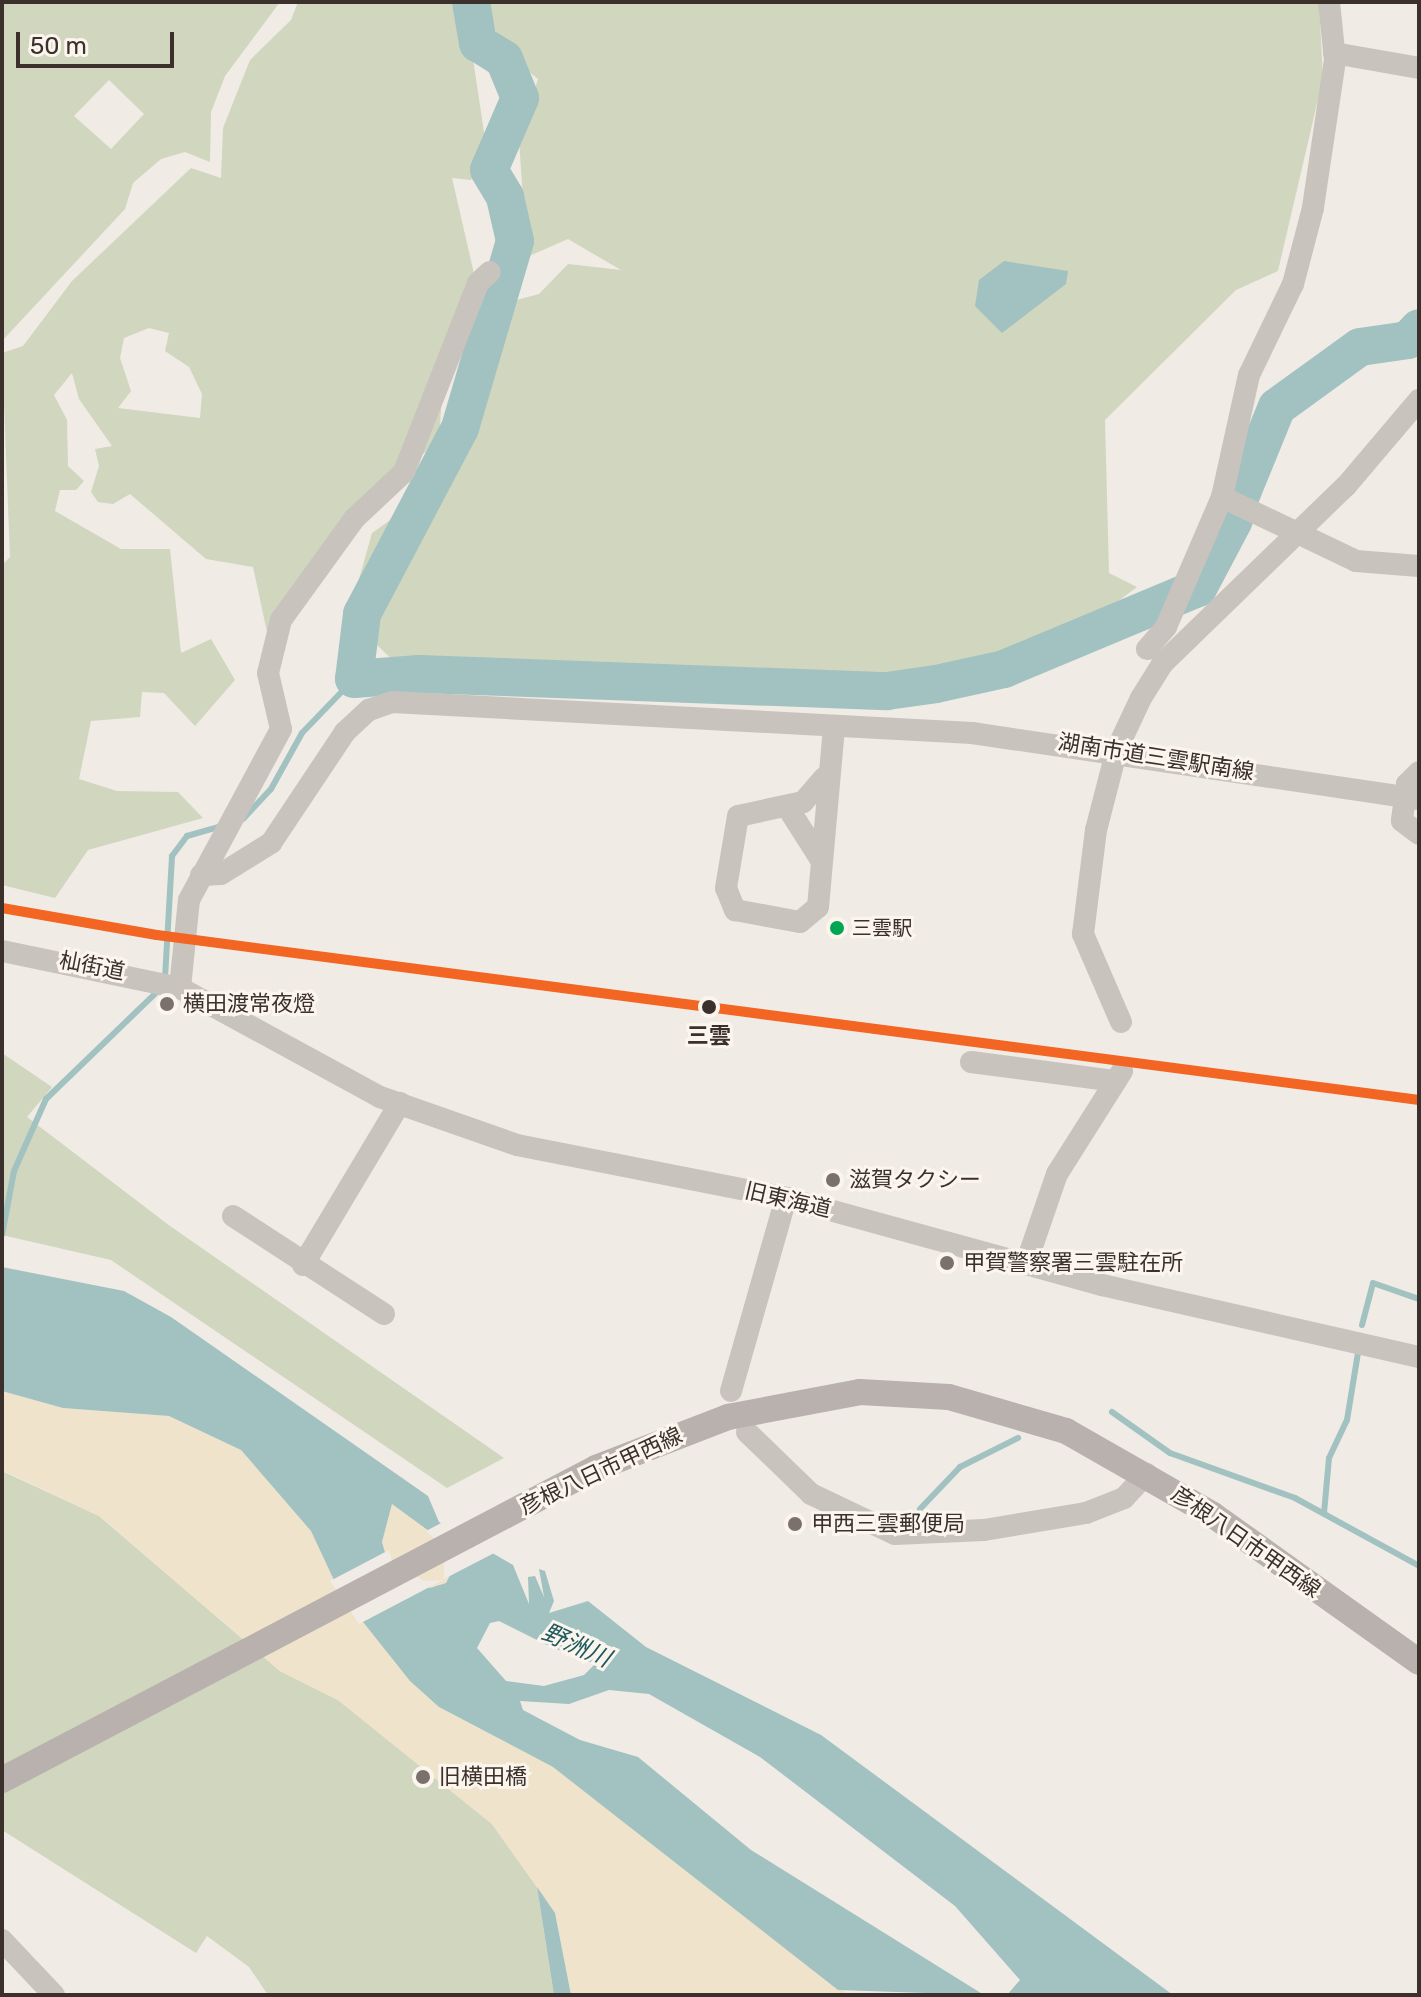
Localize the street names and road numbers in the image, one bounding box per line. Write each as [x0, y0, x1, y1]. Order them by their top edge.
street label: 湖南市道三雲駅南線 [1056, 728, 1256, 786]
street label: 杣街道 [57, 947, 127, 985]
street label: 旧東海道 [742, 1177, 834, 1223]
street label: 彦根八日市甲西線 [516, 1422, 686, 1520]
street label: 彦根八日市甲西線 [1166, 1481, 1326, 1603]

